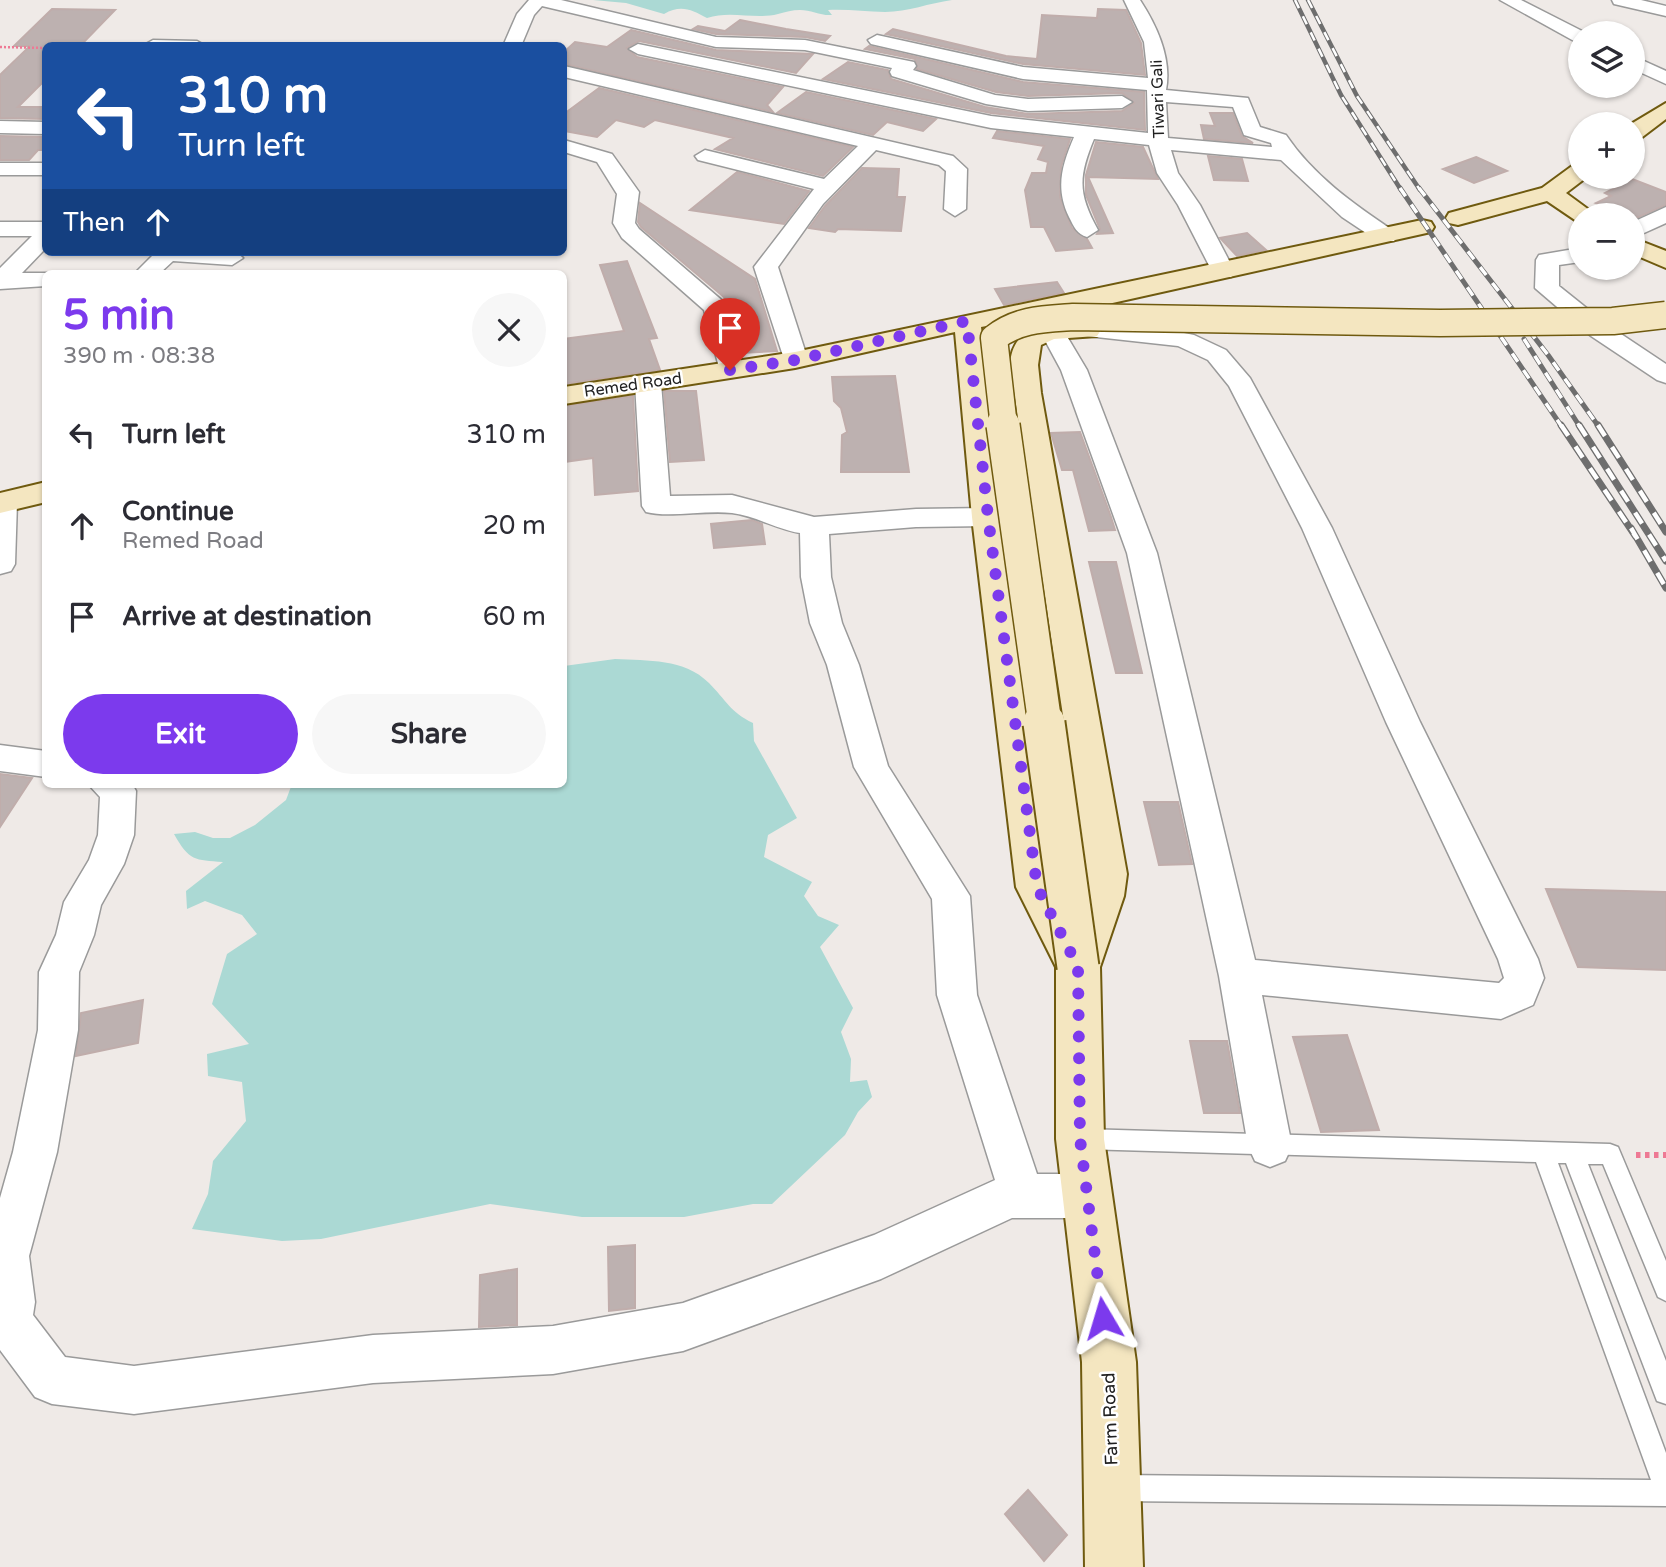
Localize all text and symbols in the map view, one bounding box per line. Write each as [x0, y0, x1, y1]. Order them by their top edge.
map controls [1568, 21, 1645, 280]
button: layers [1568, 21, 1645, 98]
street label: Tiwari Gali [1147, 59, 1169, 139]
text: 310 m [178, 67, 328, 126]
icon: left [63, 70, 154, 161]
button: + [1568, 112, 1645, 189]
text: Turn left [178, 127, 305, 165]
icon: ahead [139, 203, 177, 241]
button: − [1568, 203, 1645, 280]
text: Then [63, 207, 125, 238]
text: 5 min [63, 290, 175, 341]
button: close [472, 293, 546, 367]
pin [700, 298, 760, 370]
icon: arrive [711, 309, 749, 347]
text: 390 m · 08:38 [63, 342, 215, 370]
street label: Remed Road [583, 368, 683, 402]
icon: left [63, 416, 101, 454]
text: Turn left [122, 419, 225, 450]
text: 310 m [466, 419, 546, 450]
text: Continue [122, 496, 234, 527]
icon: ahead [63, 507, 101, 545]
text: 20 m [483, 510, 546, 541]
text: Remed Road [122, 527, 264, 555]
icon: arrive [63, 598, 101, 636]
text: Arrive at destination [122, 601, 372, 632]
text: 60 m [483, 601, 546, 632]
button: Exit [63, 694, 298, 774]
button: Share [312, 694, 546, 774]
position arrow [1066, 1281, 1140, 1355]
street label: Farm Road [1097, 1372, 1123, 1466]

